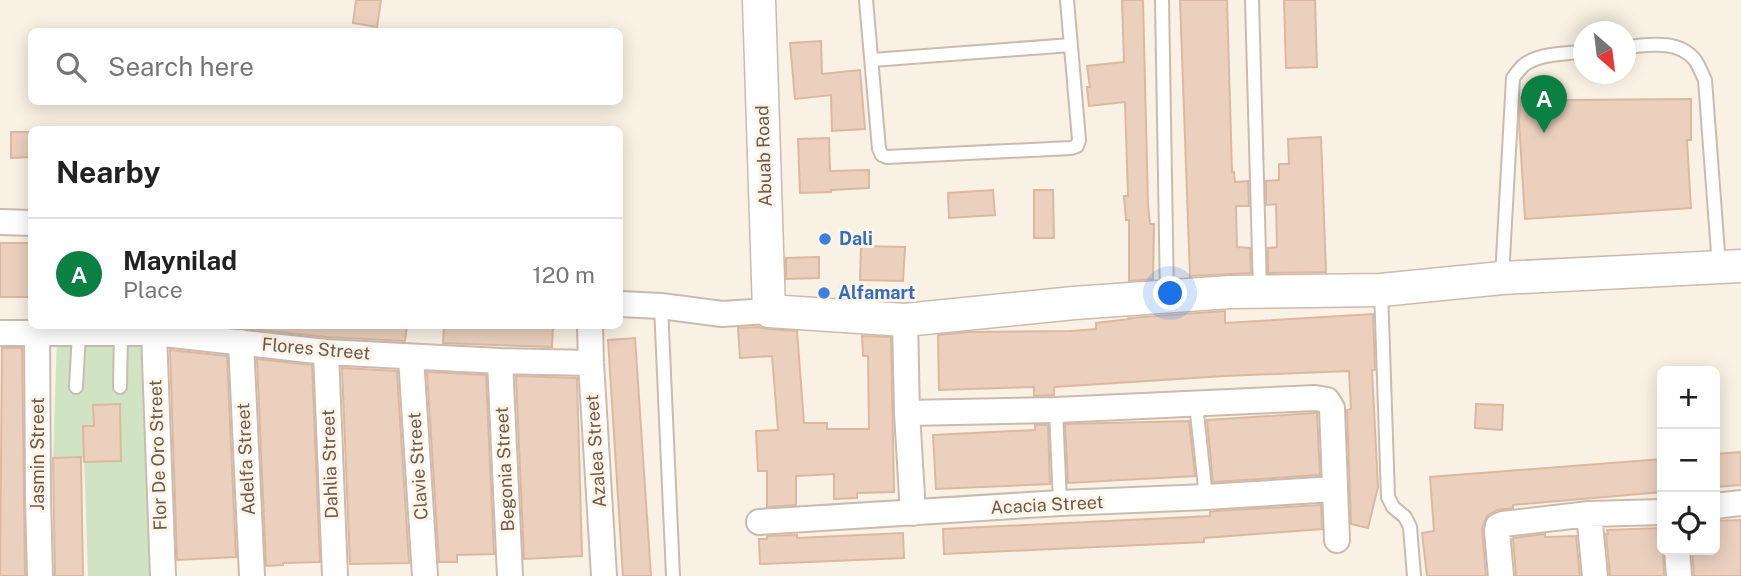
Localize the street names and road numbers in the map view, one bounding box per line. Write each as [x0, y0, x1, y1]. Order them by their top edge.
street label: Abuab Road [751, 105, 776, 207]
street label: Flores Street [261, 333, 371, 364]
street label: Flor De Oro Street [144, 379, 171, 531]
street label: Azalea Street [581, 394, 610, 508]
street label: Jasmin Street [27, 397, 48, 511]
street label: Adelfa Street [232, 402, 259, 516]
street label: Begonia Street [491, 406, 518, 532]
street label: Dahlia Street [317, 409, 342, 519]
street label: Clavie Street [403, 411, 432, 521]
street label: Acacia Street [990, 491, 1104, 518]

